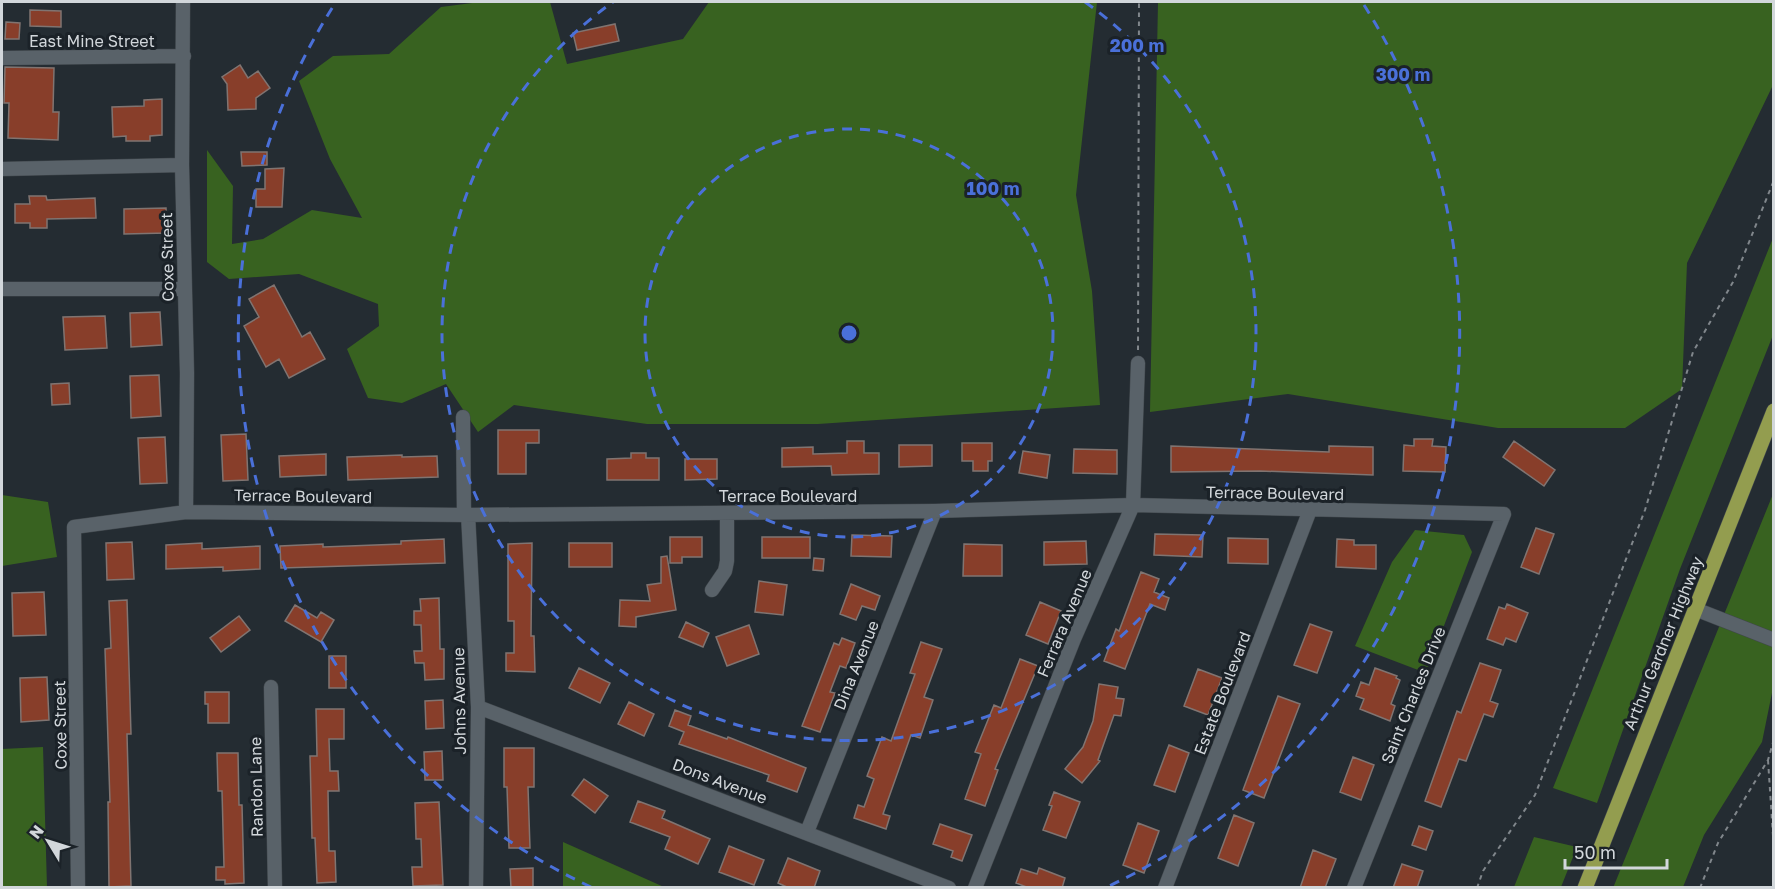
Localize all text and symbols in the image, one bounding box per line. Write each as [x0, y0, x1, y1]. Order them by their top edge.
street label: East Mine Street [29, 31, 155, 51]
text: 200 m [1110, 34, 1164, 56]
text: 300 m [1376, 63, 1430, 85]
text: 100 m [967, 177, 1019, 199]
street label: Coxe Street [156, 212, 178, 302]
centre of rings [839, 323, 859, 343]
street label: Terrace Boulevard [1206, 482, 1344, 504]
street label: Terrace Boulevard [234, 485, 372, 507]
street label: Terrace Boulevard [719, 486, 857, 506]
street label: Arthur Gardner Highway [1619, 553, 1707, 733]
street label: Ferrara Avenue [1032, 566, 1096, 680]
street label: Dina Avenue [829, 617, 883, 713]
street label: Saint Charles Drive [1376, 624, 1450, 766]
street label: Estate Boulevard [1189, 628, 1255, 758]
street label: Johns Avenue [448, 647, 470, 755]
street label: Coxe Street [49, 680, 71, 770]
street label: Randon Lane [245, 737, 267, 837]
street label: Dons Avenue [670, 754, 770, 808]
north arrow [18, 811, 78, 871]
text: N [25, 821, 48, 843]
scale bar [1565, 832, 1667, 870]
text: 50 m [1574, 841, 1616, 863]

